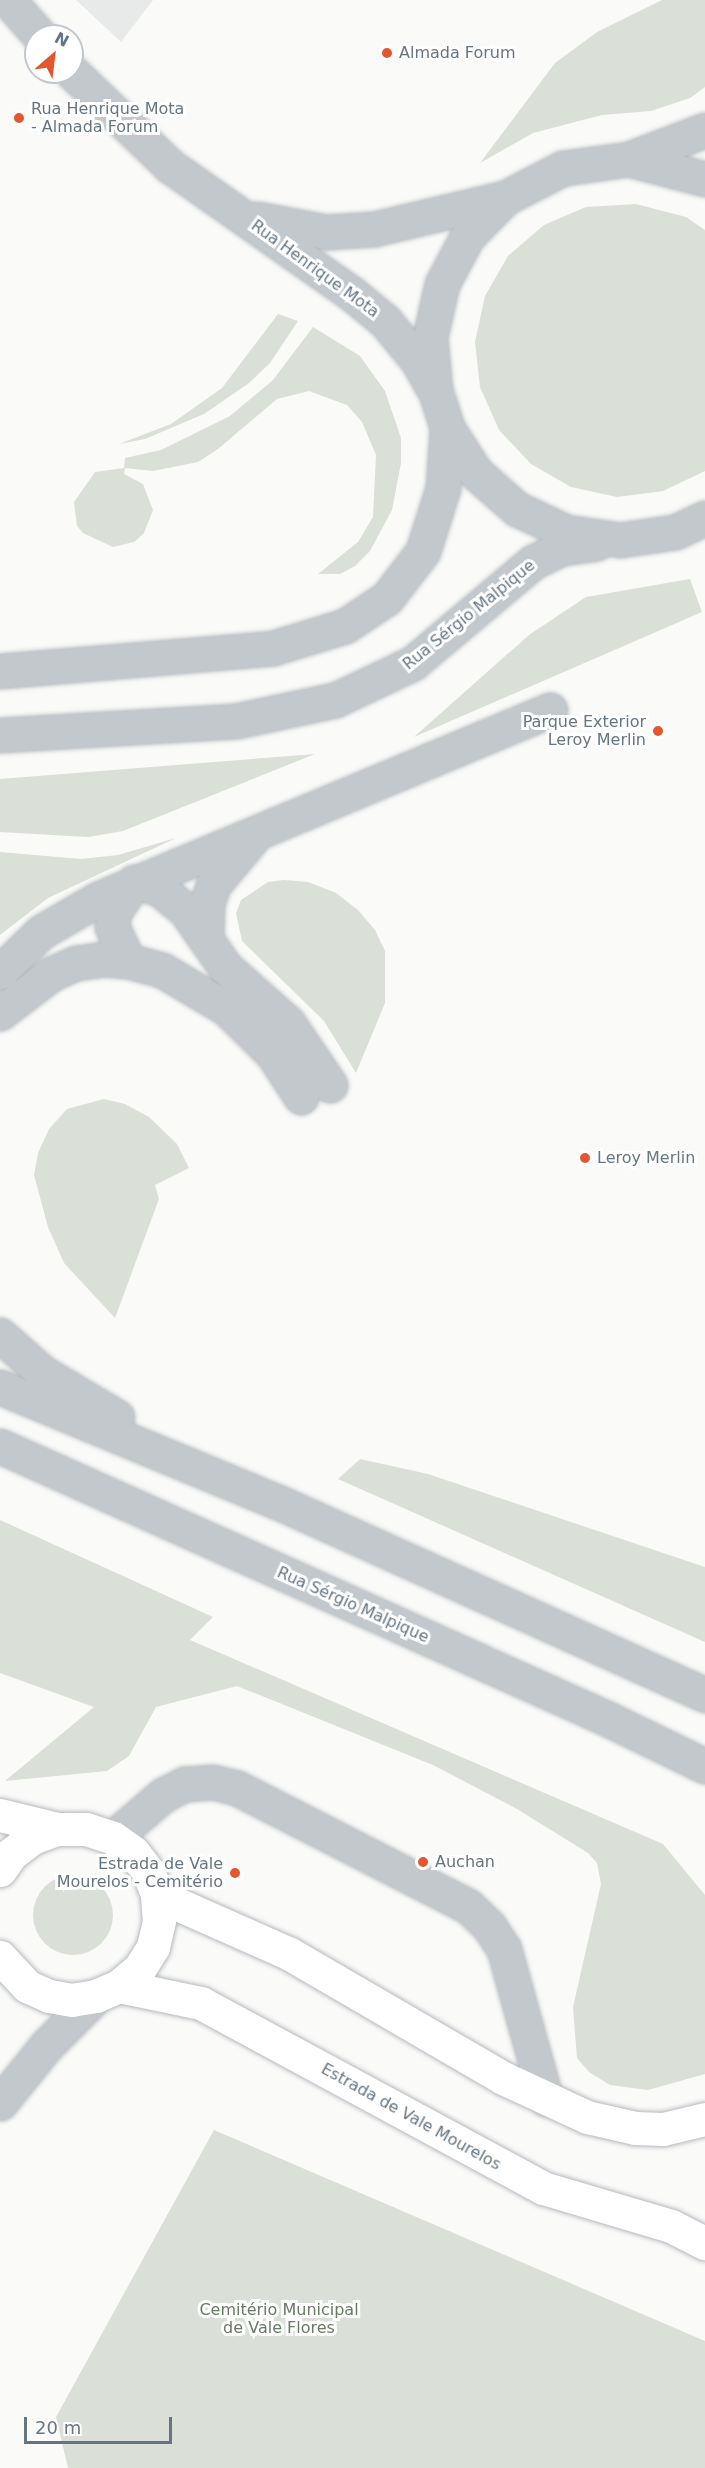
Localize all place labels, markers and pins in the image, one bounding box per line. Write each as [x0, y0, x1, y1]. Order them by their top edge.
place label: Almada Forum [399, 43, 516, 63]
marker: Almada Forum [380, 46, 394, 60]
place label: Rua Henrique Mota - Almada Forum [31, 99, 184, 137]
marker: Rua Henrique Mota - Almada Forum [12, 111, 26, 125]
place label: Parque Exterior Leroy Merlin [523, 712, 646, 750]
marker: Parque Exterior Leroy Merlin [651, 724, 665, 738]
place label: Leroy Merlin [597, 1148, 695, 1168]
marker: Leroy Merlin [578, 1151, 592, 1165]
place label: Auchan [435, 1852, 495, 1872]
place label: Estrada de Vale Mourelos - Cemitério [57, 1854, 223, 1892]
marker: Auchan [416, 1855, 430, 1869]
marker: Estrada de Vale Mourelos - Cemitério [228, 1866, 242, 1880]

